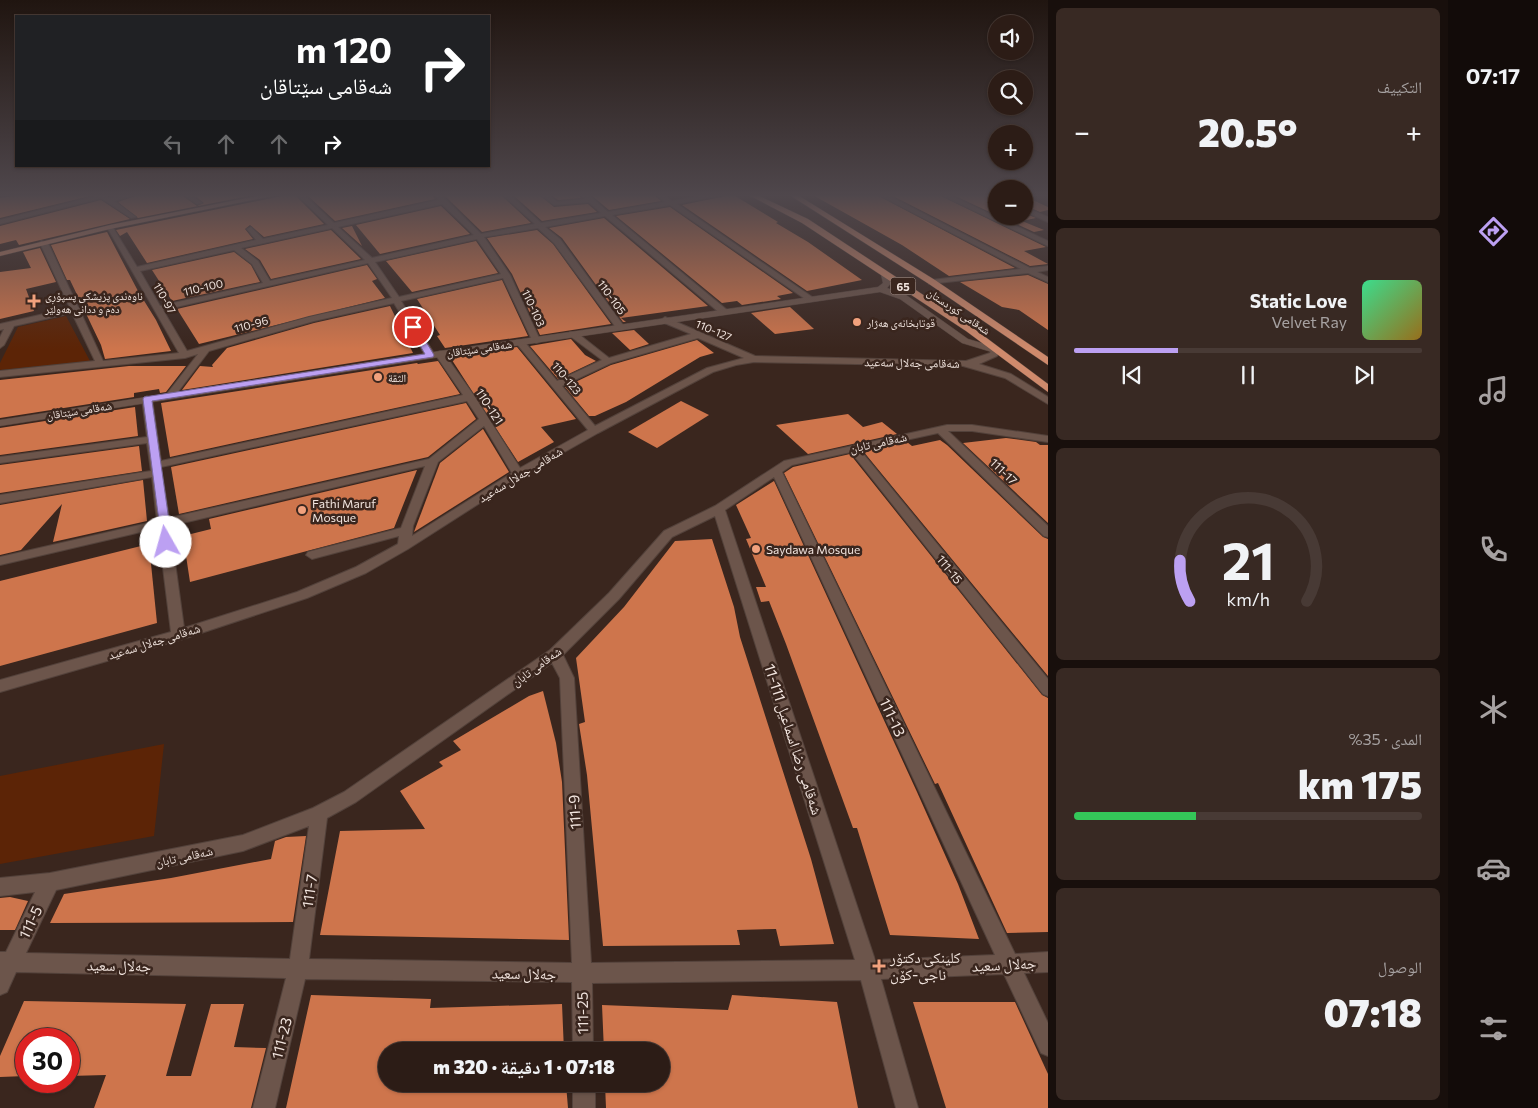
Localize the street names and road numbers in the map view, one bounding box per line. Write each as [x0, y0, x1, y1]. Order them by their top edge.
street label: 110-100 [182, 276, 224, 298]
street label: 110-105 [595, 277, 629, 317]
road number: 65 [890, 278, 916, 294]
street label: 110-97 [151, 280, 179, 316]
street label: شەقامی کوردستان [924, 285, 993, 338]
street label: 110-103 [520, 287, 548, 329]
street label: 110-96 [233, 313, 270, 335]
street label: 110-127 [694, 317, 734, 343]
street label: شەقامی سێتاقان [445, 337, 513, 360]
street label: شەقامی جەلال سەعید [864, 354, 960, 371]
street label: 110-123 [550, 359, 584, 397]
street label: 110-121 [473, 385, 507, 427]
street label: شەقامی سێتاقان [45, 398, 113, 423]
street label: شەقامی تابان [848, 429, 908, 456]
street label: شەقامی جەلال سەعید [475, 443, 565, 506]
street label: 111-17 [988, 455, 1020, 487]
street label: 111-15 [934, 552, 966, 586]
street label: شەقامی جەلال سەعید [106, 620, 202, 663]
street label: شەقامی تابان [508, 643, 564, 690]
street label: شەقامی رضا اسماعيل 111-11 [759, 661, 827, 817]
street label: 111-13 [876, 695, 910, 739]
street label: 111-9 [564, 794, 584, 830]
street label: شەقامی تابان [154, 843, 214, 870]
street label: 111-7 [298, 873, 320, 909]
street label: 111-5 [14, 903, 46, 941]
street label: جه‌لال سعید [971, 953, 1037, 977]
street label: جه‌لال سعید [87, 955, 152, 977]
street label: جه‌لال سعید [492, 963, 557, 985]
street label: 111-25 [573, 992, 591, 1034]
street label: 111-23 [267, 1015, 295, 1061]

